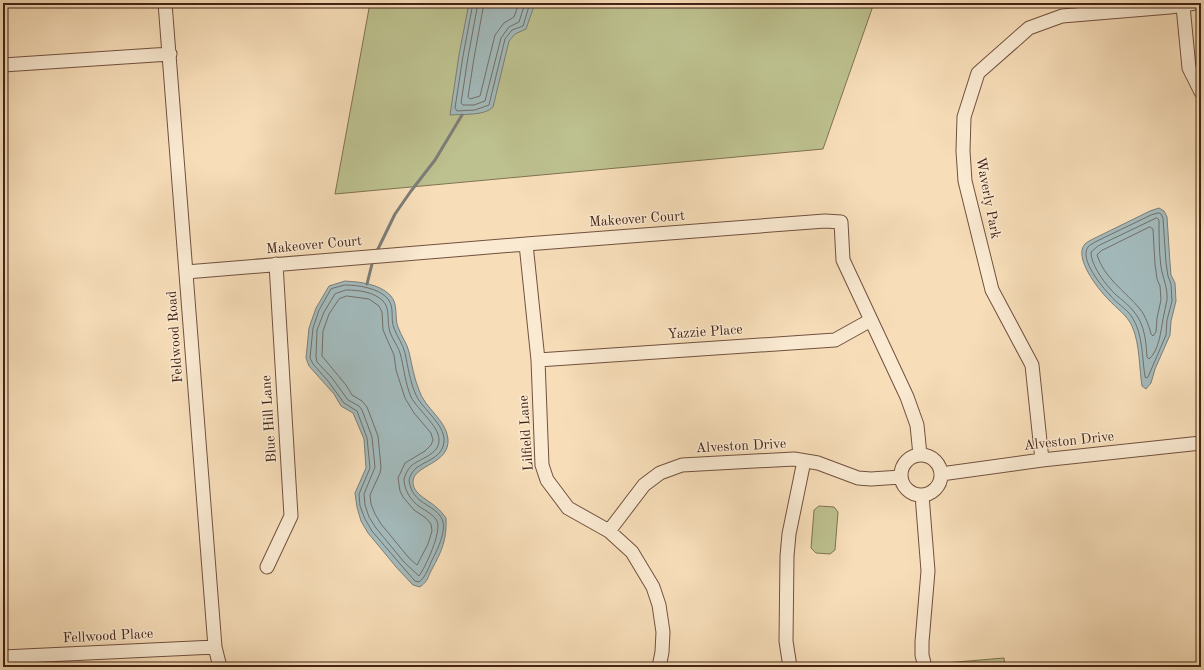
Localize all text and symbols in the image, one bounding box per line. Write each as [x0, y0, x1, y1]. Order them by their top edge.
street label: Waverly Park [973, 156, 1003, 240]
street label: Makeover Court [589, 209, 685, 229]
street label: Makeover Court [266, 234, 363, 256]
street label: Feldwood Road [165, 290, 185, 384]
street label: Yazzie Place [667, 322, 743, 342]
street label: Blue Hill Lane [259, 375, 279, 463]
street label: Lilfield Lane [516, 395, 536, 471]
street label: Alveston Drive [1023, 429, 1115, 453]
street label: Alveston Drive [695, 437, 787, 455]
street label: Fellwood Place [62, 627, 154, 645]

